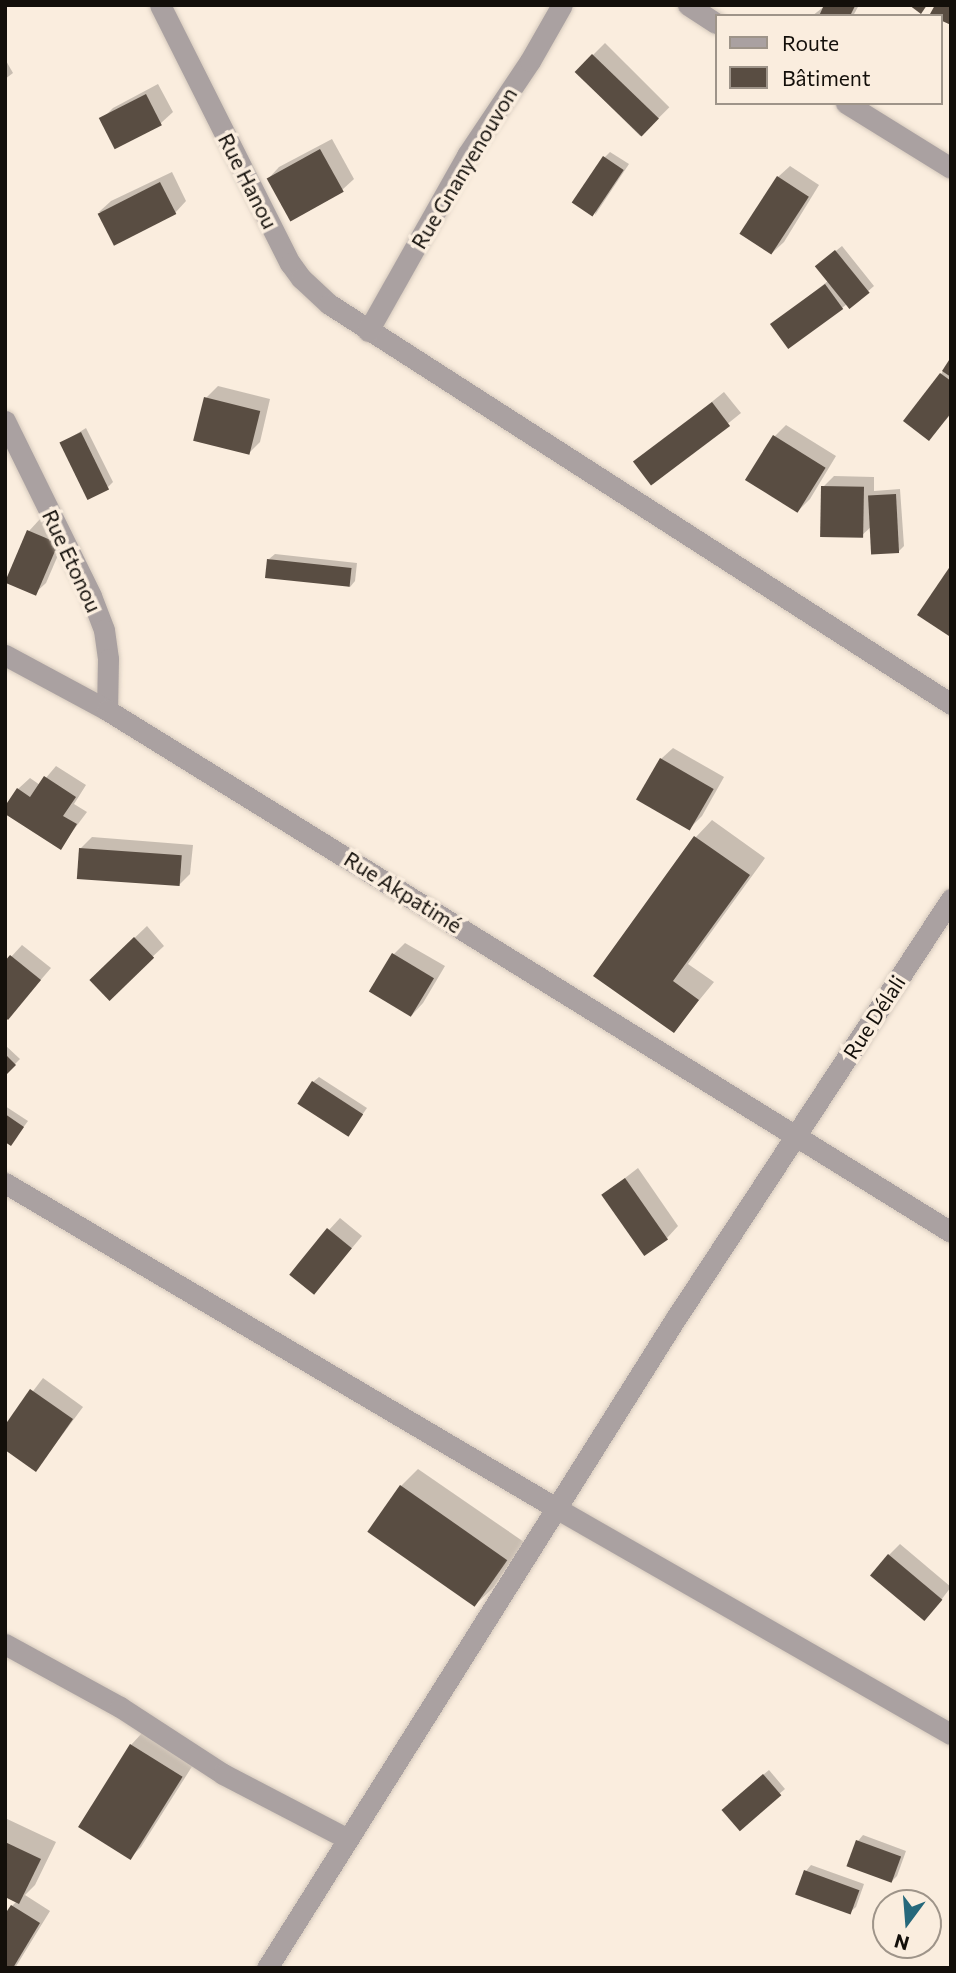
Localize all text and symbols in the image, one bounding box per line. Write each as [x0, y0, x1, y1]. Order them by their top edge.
legend [715, 14, 942, 105]
text: Route [782, 30, 839, 55]
text: Bâtiment [782, 65, 871, 90]
street label: Rue Gnanyenouvon [406, 83, 522, 253]
street label: Rue Hanou [213, 129, 283, 233]
street label: Rue Etonou [37, 506, 107, 616]
street label: Rue Akpatimé [340, 846, 466, 938]
street label: Rue Délali [838, 971, 910, 1063]
north arrow [872, 1889, 942, 1959]
text: N [892, 1930, 912, 1956]

